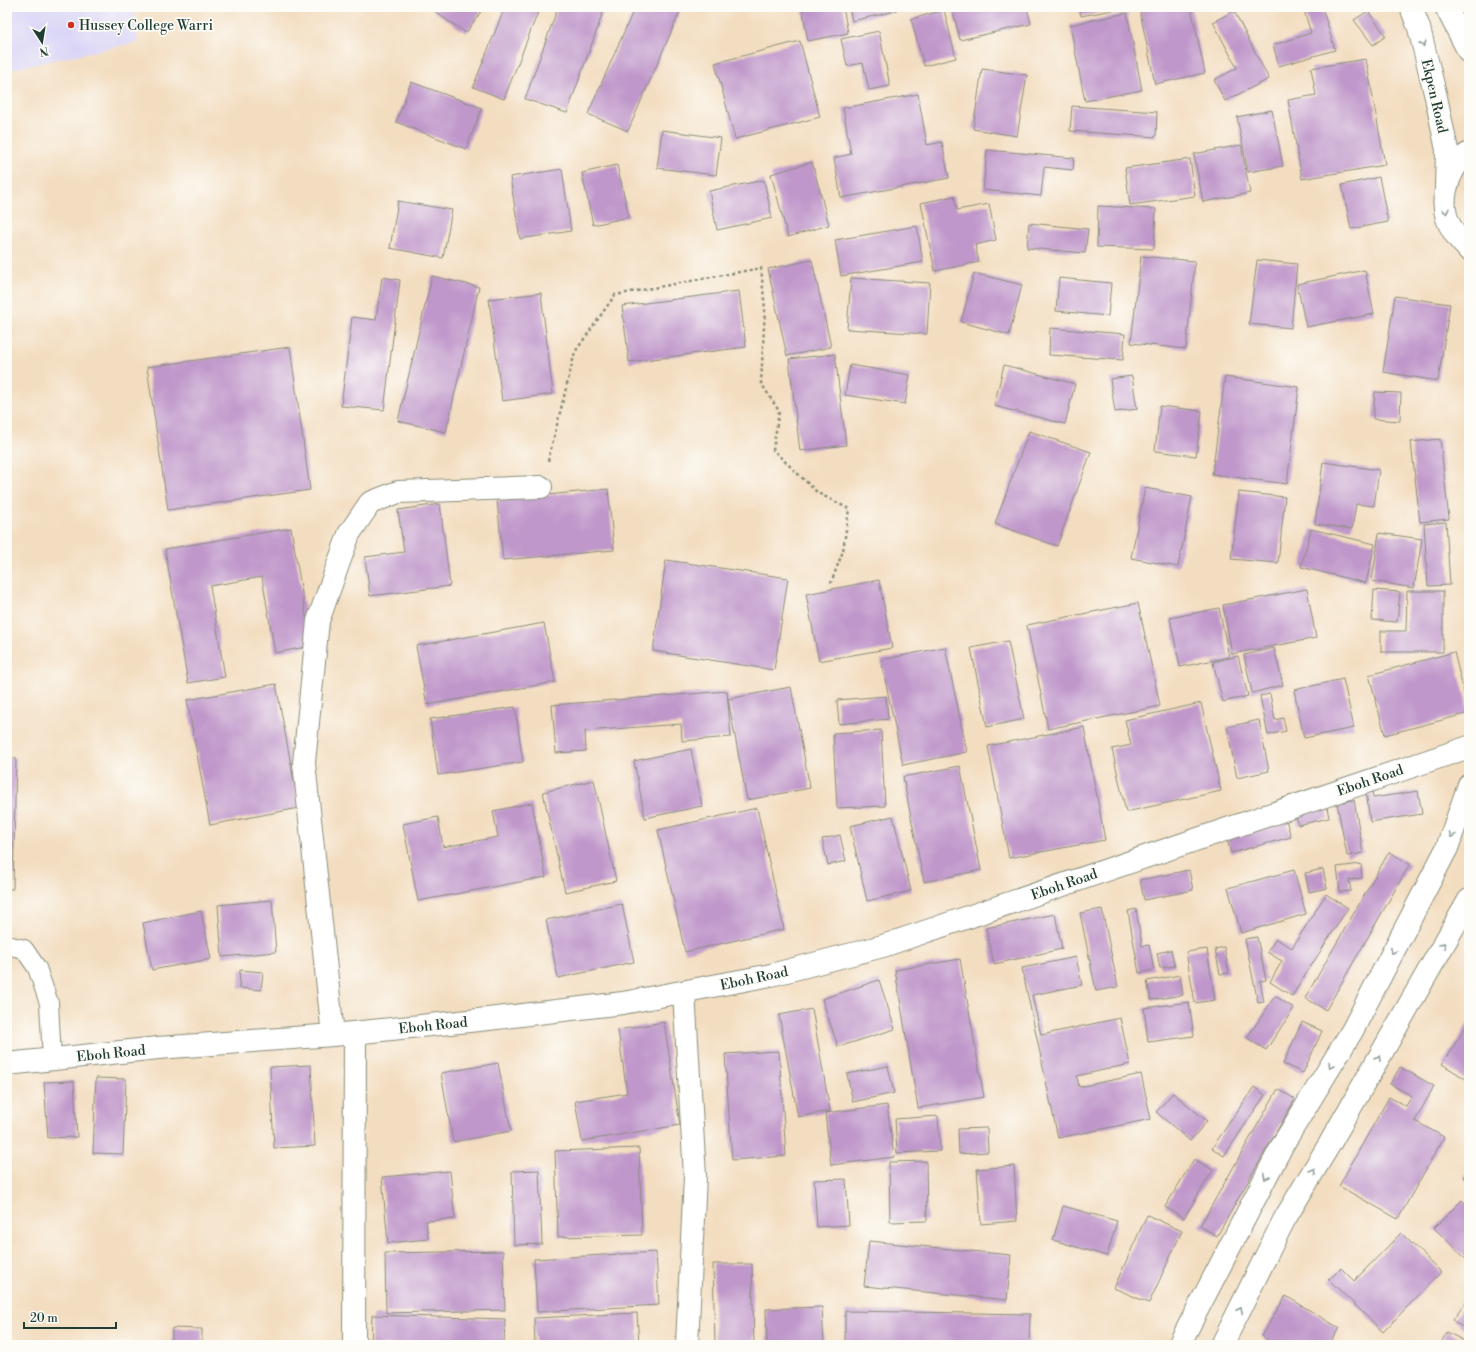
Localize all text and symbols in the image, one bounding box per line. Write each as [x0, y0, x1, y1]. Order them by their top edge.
place label: Hussey College Warri [79, 17, 214, 35]
marker: Hussey College Warri [66, 20, 76, 30]
north arrow [22, 22, 62, 62]
one-way arrow [1419, 41, 1427, 47]
text: N [38, 43, 50, 59]
street label: Ekpen Road [1417, 57, 1451, 135]
one-way arrow [1441, 208, 1449, 215]
street label: Eboh Road [1335, 761, 1406, 801]
one-way arrow [1449, 832, 1457, 839]
street label: Eboh Road [1029, 865, 1100, 905]
one-way arrow [1438, 942, 1445, 949]
one-way arrow [1391, 947, 1398, 954]
street label: Eboh Road [718, 963, 790, 995]
street label: Eboh Road [398, 1013, 469, 1039]
street label: Eboh Road [76, 1041, 147, 1067]
one-way arrow [1374, 1055, 1381, 1062]
one-way arrow [1329, 1061, 1336, 1068]
one-way arrow [1309, 1168, 1316, 1175]
one-way arrow [1263, 1173, 1271, 1181]
scale bar [24, 1304, 116, 1330]
one-way arrow [1235, 1307, 1243, 1315]
text: 20 m [30, 1311, 58, 1326]

